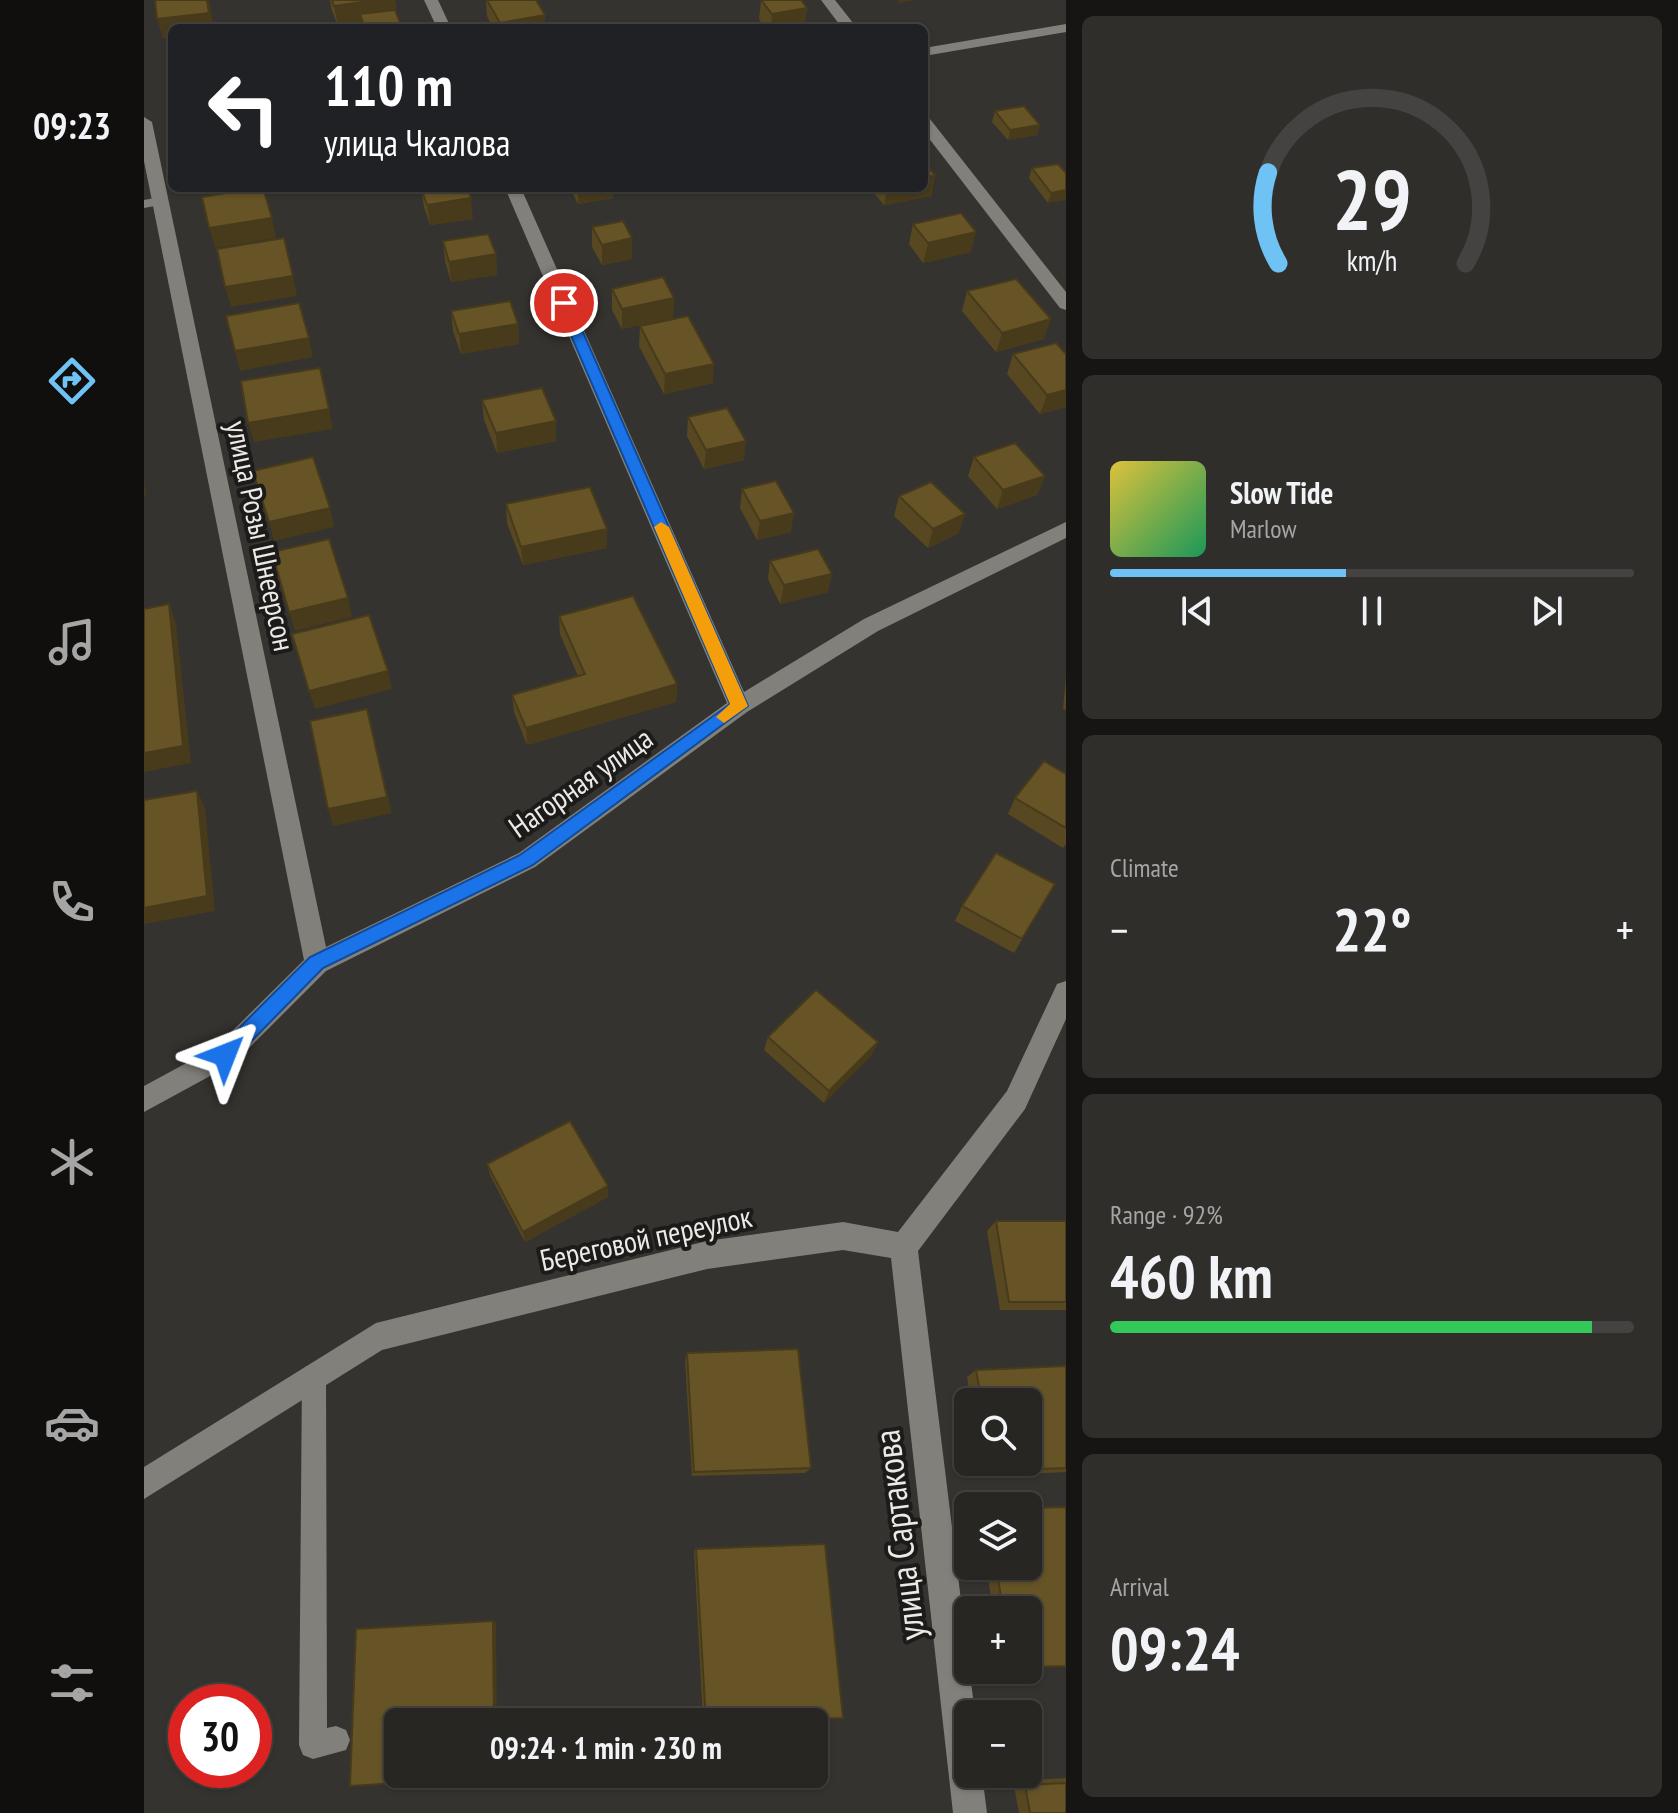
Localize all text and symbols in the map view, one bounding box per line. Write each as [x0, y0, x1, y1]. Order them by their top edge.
text: 110 m [324, 49, 453, 121]
icon: left [192, 56, 296, 160]
text: 09:23 [33, 102, 111, 149]
text: улица Чкалова [324, 119, 510, 166]
text: 29 [1332, 144, 1412, 252]
text: km/h [1347, 242, 1397, 279]
pin [530, 269, 598, 337]
icon: arrive [542, 281, 586, 325]
icon: directions [44, 353, 100, 409]
street label: улица Розы Шнеерсон [218, 417, 305, 654]
text: Slow Tide [1230, 473, 1333, 512]
text: Marlow [1230, 512, 1296, 545]
icon: previous [1175, 589, 1219, 633]
icon: pause [1350, 589, 1394, 633]
icon: next [1525, 589, 1569, 633]
icon: music [44, 614, 100, 670]
street label: Нагорная улица [501, 718, 660, 846]
text: Climate [1110, 851, 1179, 884]
icon: phone [44, 874, 100, 930]
text: 22° [1332, 890, 1412, 968]
text: − [1110, 901, 1128, 958]
text: + [1616, 901, 1634, 958]
position arrow [183, 1013, 267, 1097]
icon: climate [44, 1134, 100, 1190]
street label: Береговой переулок [536, 1196, 755, 1279]
text: Range · 92% [1110, 1198, 1223, 1231]
text: 460 km [1110, 1237, 1273, 1315]
map controls [954, 1388, 1042, 1788]
button: search [954, 1388, 1042, 1476]
icon: car [44, 1395, 100, 1451]
street label: улица Сартакова [862, 1427, 935, 1643]
button: layers [954, 1492, 1042, 1580]
text: Arrival [1110, 1570, 1169, 1603]
button: + [954, 1596, 1042, 1684]
text: 09:24 [1110, 1609, 1240, 1687]
icon: filters [44, 1655, 100, 1711]
speed limit sign: 30 [168, 1684, 272, 1788]
button: − [954, 1700, 1042, 1788]
text: 09:24 · 1 min · 230 m [490, 1728, 722, 1767]

